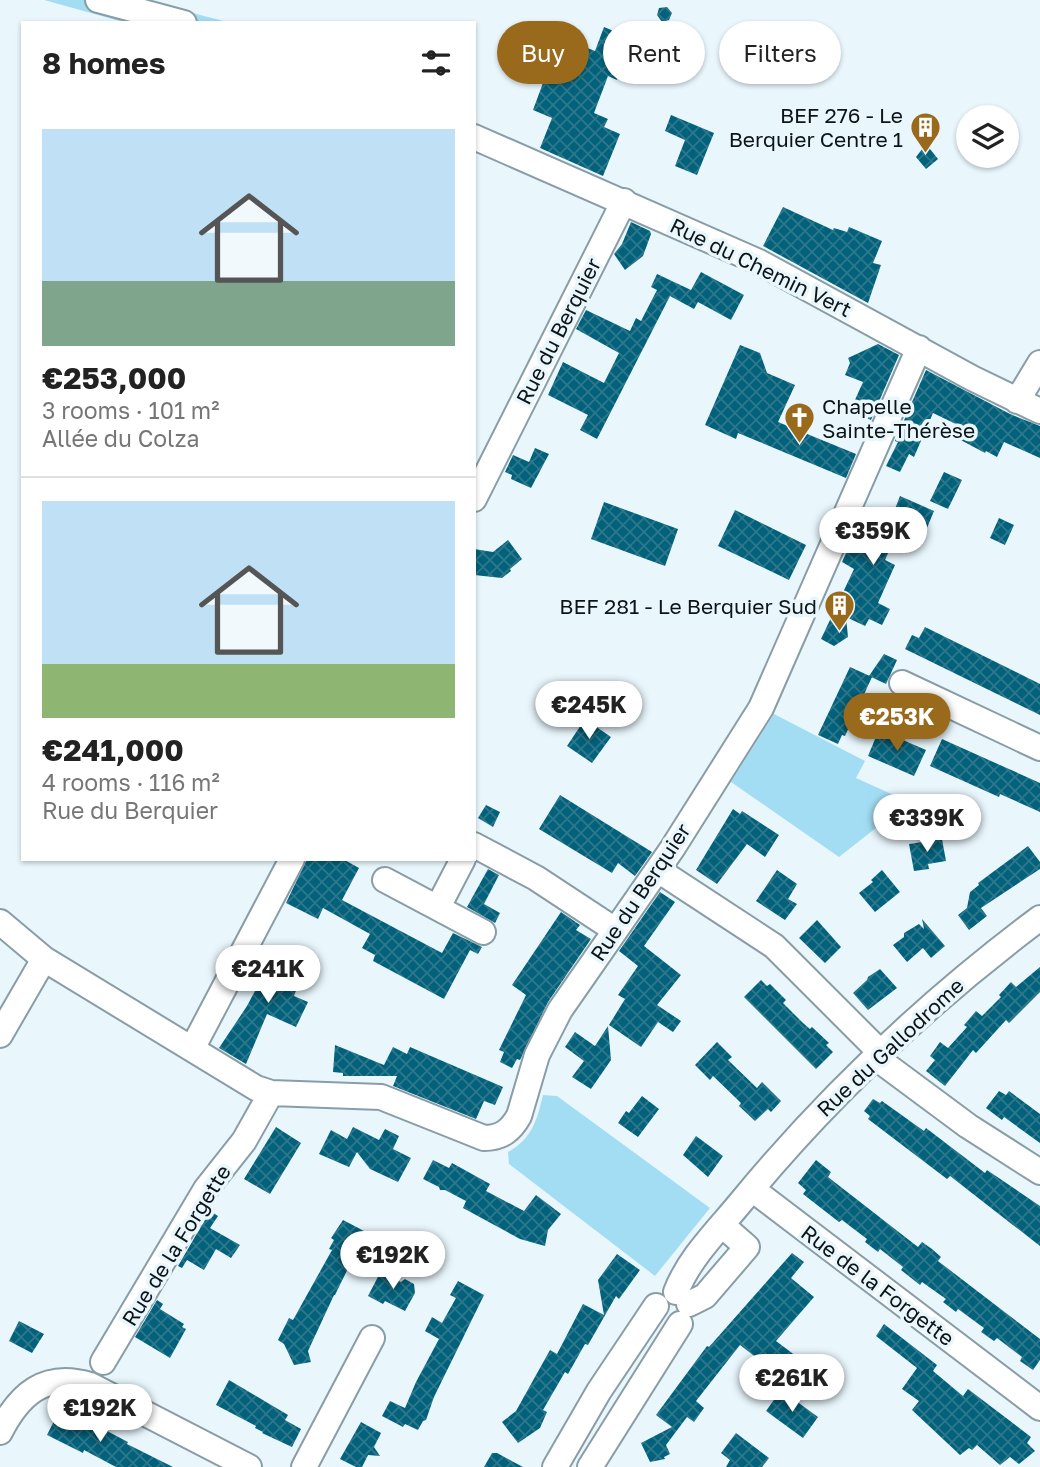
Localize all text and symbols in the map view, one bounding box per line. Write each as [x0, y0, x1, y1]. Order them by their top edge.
chip: Buy [497, 21, 589, 84]
chip: Rent [603, 21, 705, 84]
chip: Filters [719, 21, 841, 84]
icon: filters [417, 44, 455, 82]
text: 8 homes [42, 45, 166, 81]
place label: BEF 276 - Le Berquier Centre 1 [729, 102, 903, 152]
map controls [956, 105, 1019, 168]
button: layers [956, 105, 1019, 168]
building icon: BEF 276 - Le Berquier Centre 1 [909, 110, 943, 154]
icon: home [186, 175, 312, 301]
street label: Rue du Chemin Vert [666, 212, 856, 322]
street label: Rue du Berquier [510, 253, 606, 409]
text: €253,000 [42, 360, 186, 396]
place label: Chapelle Sainte-Thérèse [822, 393, 975, 443]
text: 3 rooms · 101 m² [42, 396, 219, 424]
church icon: Chapelle Sainte-Thérèse [782, 401, 816, 445]
text: Allée du Colza [42, 424, 199, 452]
pin: €359K [824, 508, 922, 567]
text: €359K [835, 516, 911, 544]
icon: home [186, 547, 312, 673]
building icon: BEF 281 - Le Berquier Sud [823, 589, 857, 633]
place label: BEF 281 - Le Berquier Sud [559, 593, 817, 619]
pin: €245K [540, 682, 638, 741]
text: €245K [551, 690, 627, 718]
pin: €253K [848, 694, 946, 753]
text: €253K [860, 702, 934, 730]
text: €241,000 [42, 732, 184, 768]
text: 4 rooms · 116 m² [42, 768, 220, 796]
pin: €339K [878, 794, 976, 854]
text: Rue du Berquier [42, 796, 218, 824]
text: €339K [889, 803, 965, 831]
street label: Rue du Berquier [584, 818, 696, 966]
pin: €241K [219, 946, 317, 1005]
text: €241K [231, 954, 305, 982]
street label: Rue du Gallodrome [811, 972, 969, 1122]
street label: Rue de la Forgette [116, 1160, 236, 1330]
street label: Rue de la Forgette [796, 1219, 960, 1351]
pin: €192K [344, 1232, 442, 1291]
text: €192K [356, 1240, 430, 1268]
pin: €261K [743, 1354, 841, 1414]
text: €261K [755, 1363, 829, 1391]
pin: €192K [51, 1384, 149, 1444]
text: €192K [63, 1393, 137, 1421]

